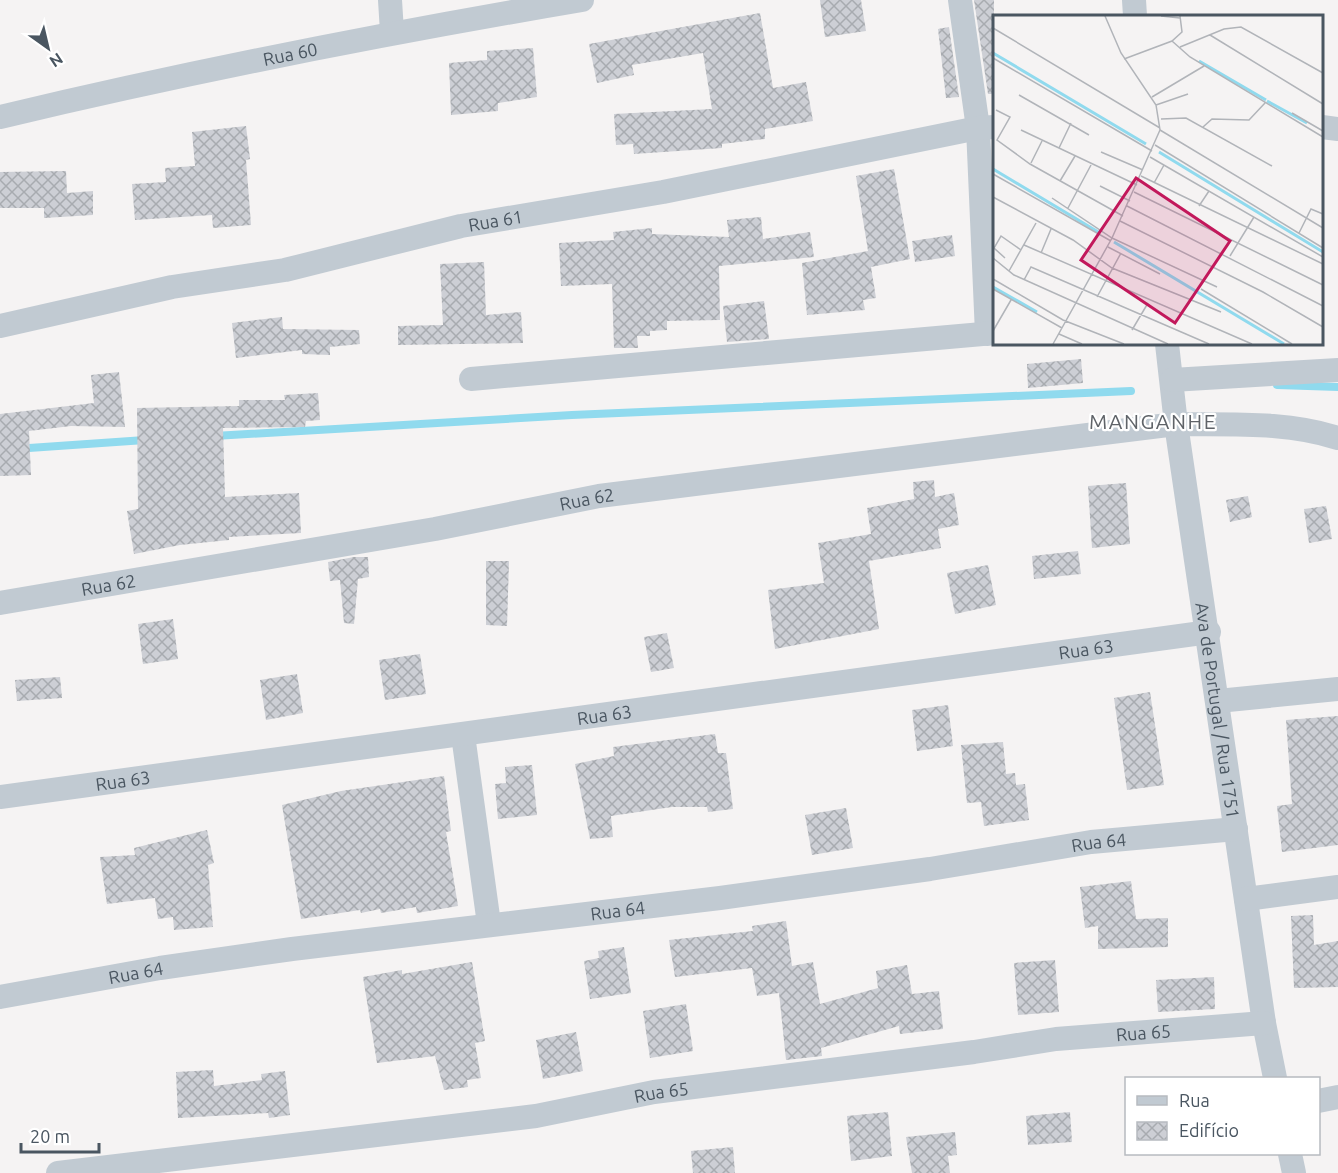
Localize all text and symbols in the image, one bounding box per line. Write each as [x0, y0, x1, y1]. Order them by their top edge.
inset map [993, 15, 1323, 345]
north arrow [18, 18, 78, 78]
street label: Rua 60 [261, 38, 319, 69]
text: N [46, 50, 66, 71]
street label: Rua 61 [467, 206, 524, 235]
district label: MANGANHE [1089, 409, 1217, 433]
street label: Rua 62 [558, 484, 615, 514]
street label: Rua 62 [80, 570, 137, 599]
street label: Ava de Portugal / Rua 1751 [1192, 601, 1244, 820]
street label: Rua 63 [1057, 635, 1115, 662]
street label: Rua 63 [576, 701, 633, 728]
street label: Rua 63 [94, 767, 152, 794]
street label: Rua 64 [1070, 829, 1127, 855]
street label: Rua 64 [589, 897, 646, 923]
street label: Rua 64 [107, 958, 165, 987]
street label: Rua 65 [1115, 1020, 1172, 1044]
legend [1125, 1077, 1320, 1155]
street label: Rua 65 [632, 1078, 690, 1106]
text: Rua [1179, 1090, 1210, 1110]
scale bar [21, 1116, 99, 1154]
text: Edifício [1179, 1120, 1239, 1140]
text: 20 m [30, 1126, 70, 1146]

